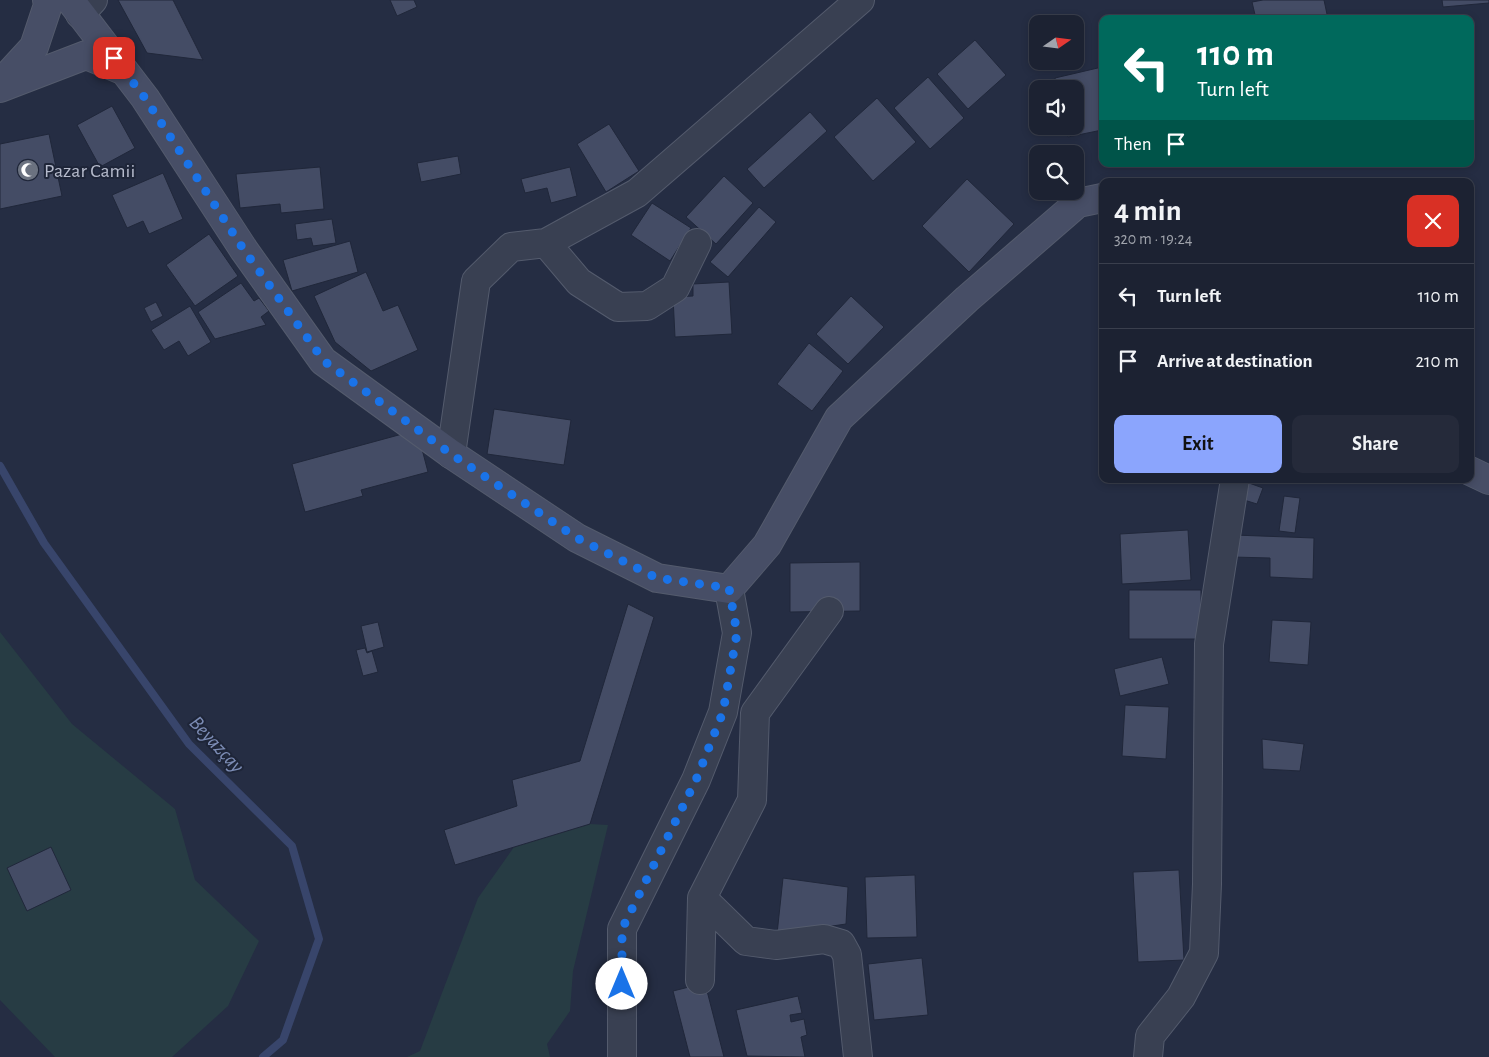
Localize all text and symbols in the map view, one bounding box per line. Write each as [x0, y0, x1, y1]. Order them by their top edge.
north arrow [1029, 15, 1084, 70]
map controls [1029, 15, 1084, 200]
icon: left [1114, 35, 1179, 100]
pin [93, 37, 135, 79]
text: 110 m [1197, 37, 1274, 72]
icon: arrive [100, 44, 128, 72]
text: Turn left [1197, 78, 1269, 100]
button: sound [1029, 80, 1084, 135]
icon: arrive [1162, 130, 1190, 158]
text: Then [1114, 135, 1152, 154]
button: search [1029, 145, 1084, 200]
mosque icon: Pazar Camii [16, 158, 40, 182]
place label: Pazar Camii [44, 161, 135, 181]
button: close [1407, 195, 1459, 247]
text: 4 min [1114, 196, 1182, 226]
text: 320 m · 19:24 [1114, 231, 1192, 247]
icon: left [1114, 282, 1142, 310]
text: Turn left [1157, 287, 1221, 306]
text: 110 m [1418, 287, 1459, 306]
icon: arrive [1114, 347, 1142, 375]
text: Arrive at destination [1157, 352, 1313, 371]
text: 210 m [1415, 352, 1459, 371]
button: Exit [1114, 415, 1282, 473]
button: Share [1292, 415, 1459, 473]
water label: Beyazçay [185, 712, 248, 777]
position arrow [595, 957, 647, 1009]

